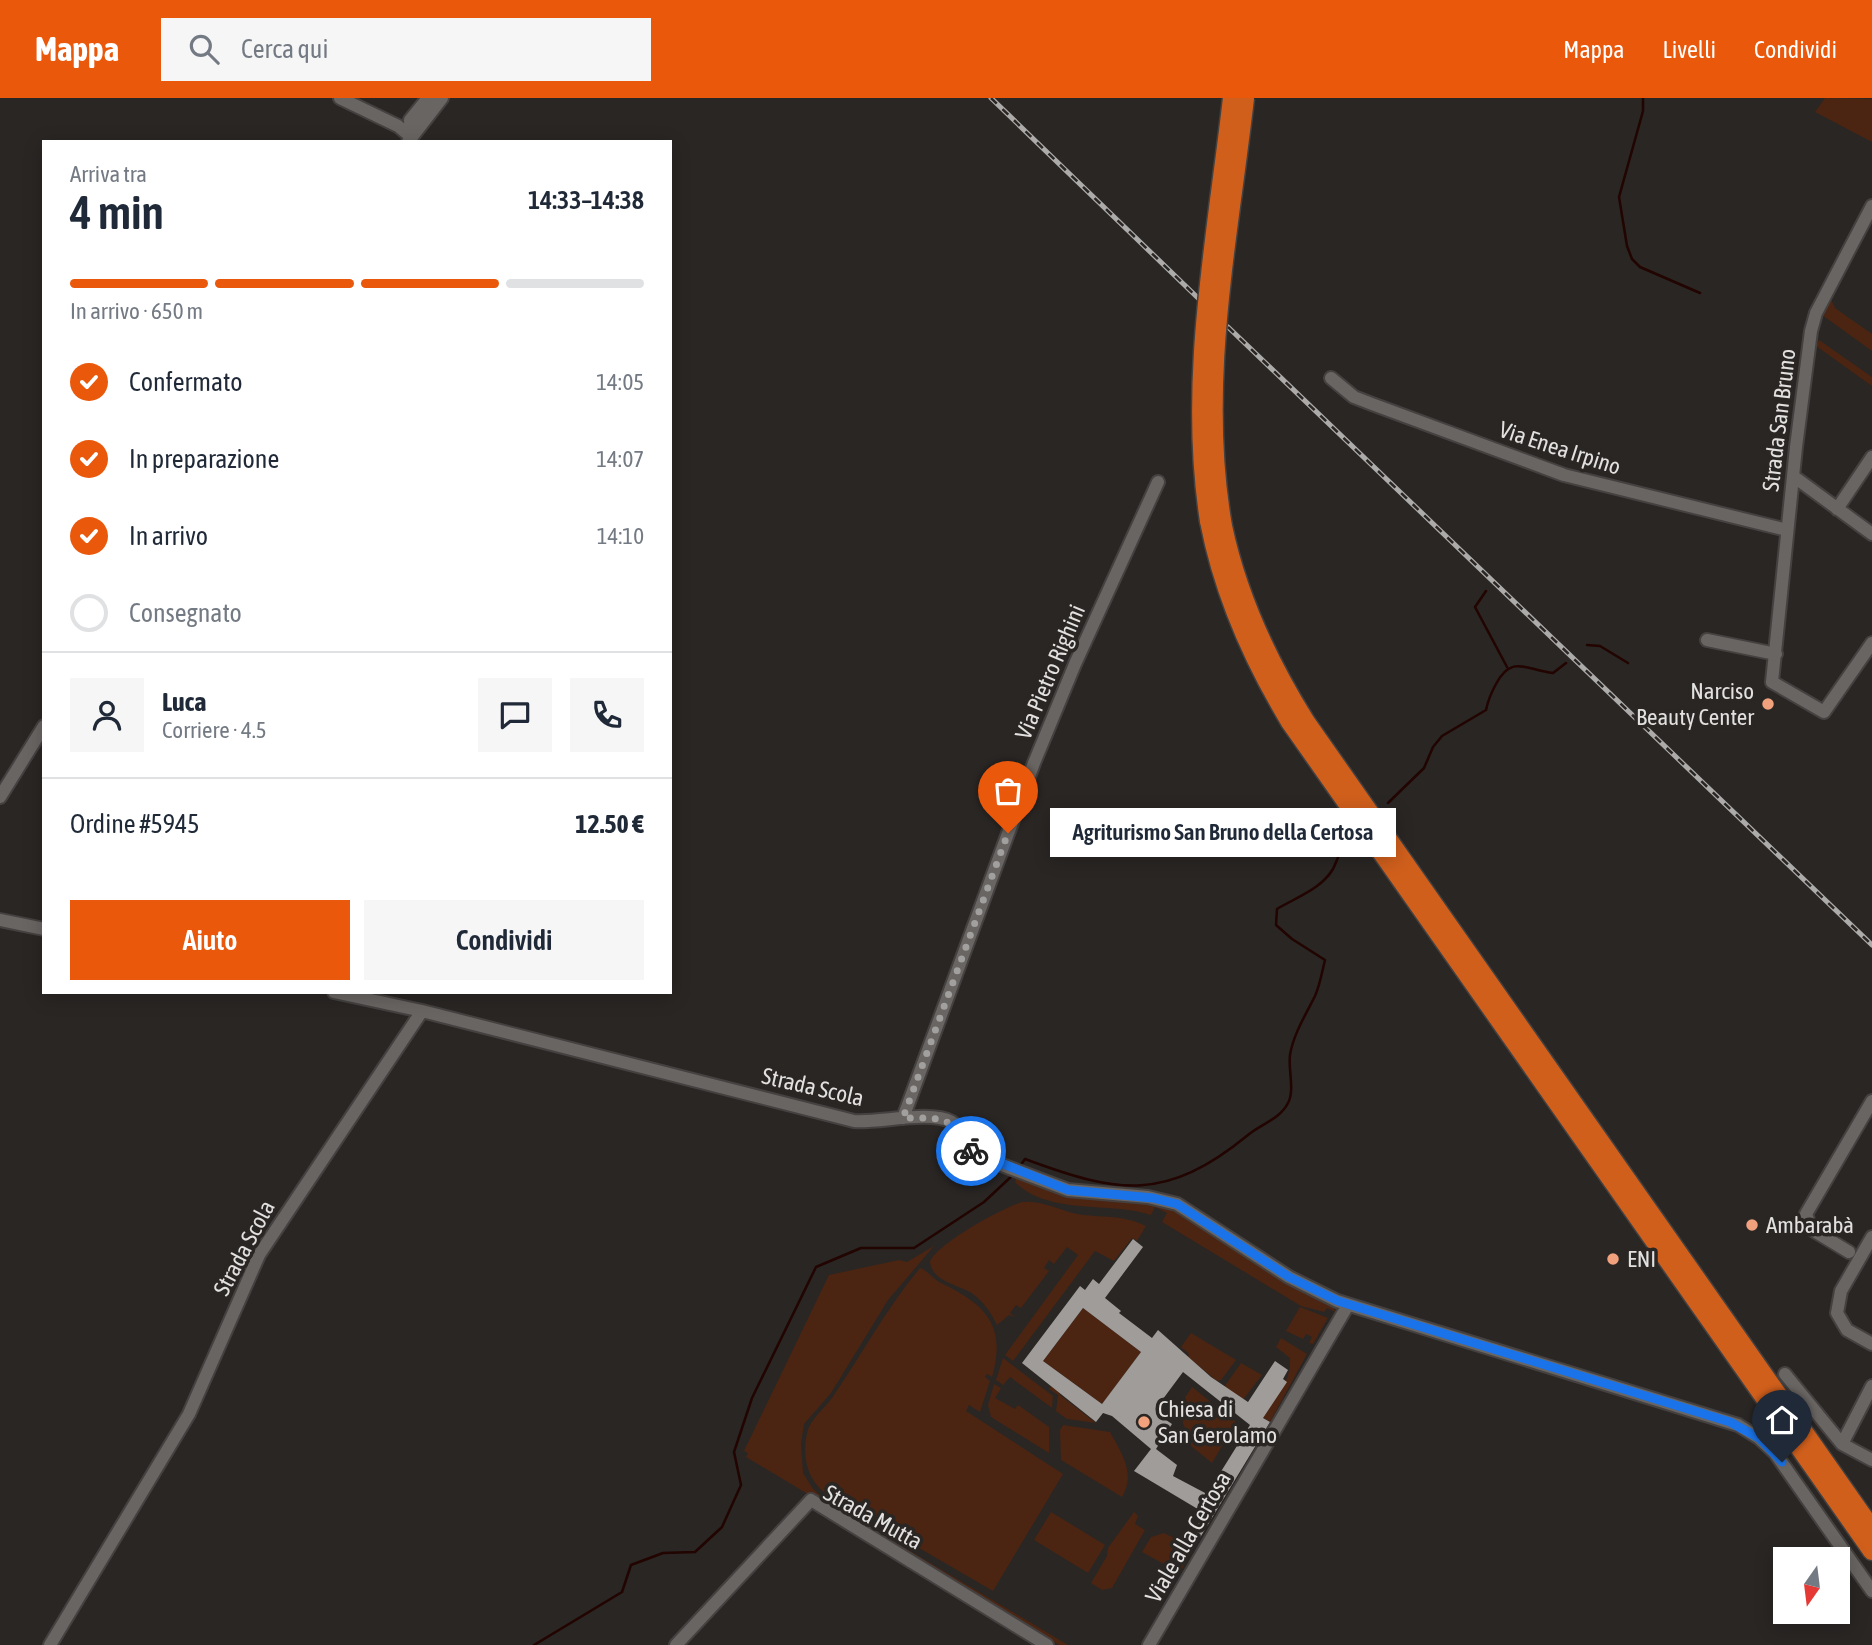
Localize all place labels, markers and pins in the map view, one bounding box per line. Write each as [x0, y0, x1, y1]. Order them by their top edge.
place label: Narciso Beauty Center [1636, 678, 1755, 730]
marker: Narciso Beauty Center [1760, 696, 1776, 712]
pin [978, 761, 1038, 833]
callout: Agriturismo San Bruno della Certosa [1050, 808, 1396, 858]
place label: Ambarabà [1766, 1212, 1854, 1238]
marker: Ambarabà [1744, 1217, 1760, 1233]
place label: ENI [1627, 1246, 1656, 1272]
marker: ENI [1605, 1251, 1621, 1267]
pin [1752, 1390, 1812, 1462]
place label: Chiesa di San Gerolamo [1158, 1396, 1277, 1448]
marker: Chiesa di San Gerolamo [1136, 1414, 1152, 1430]

